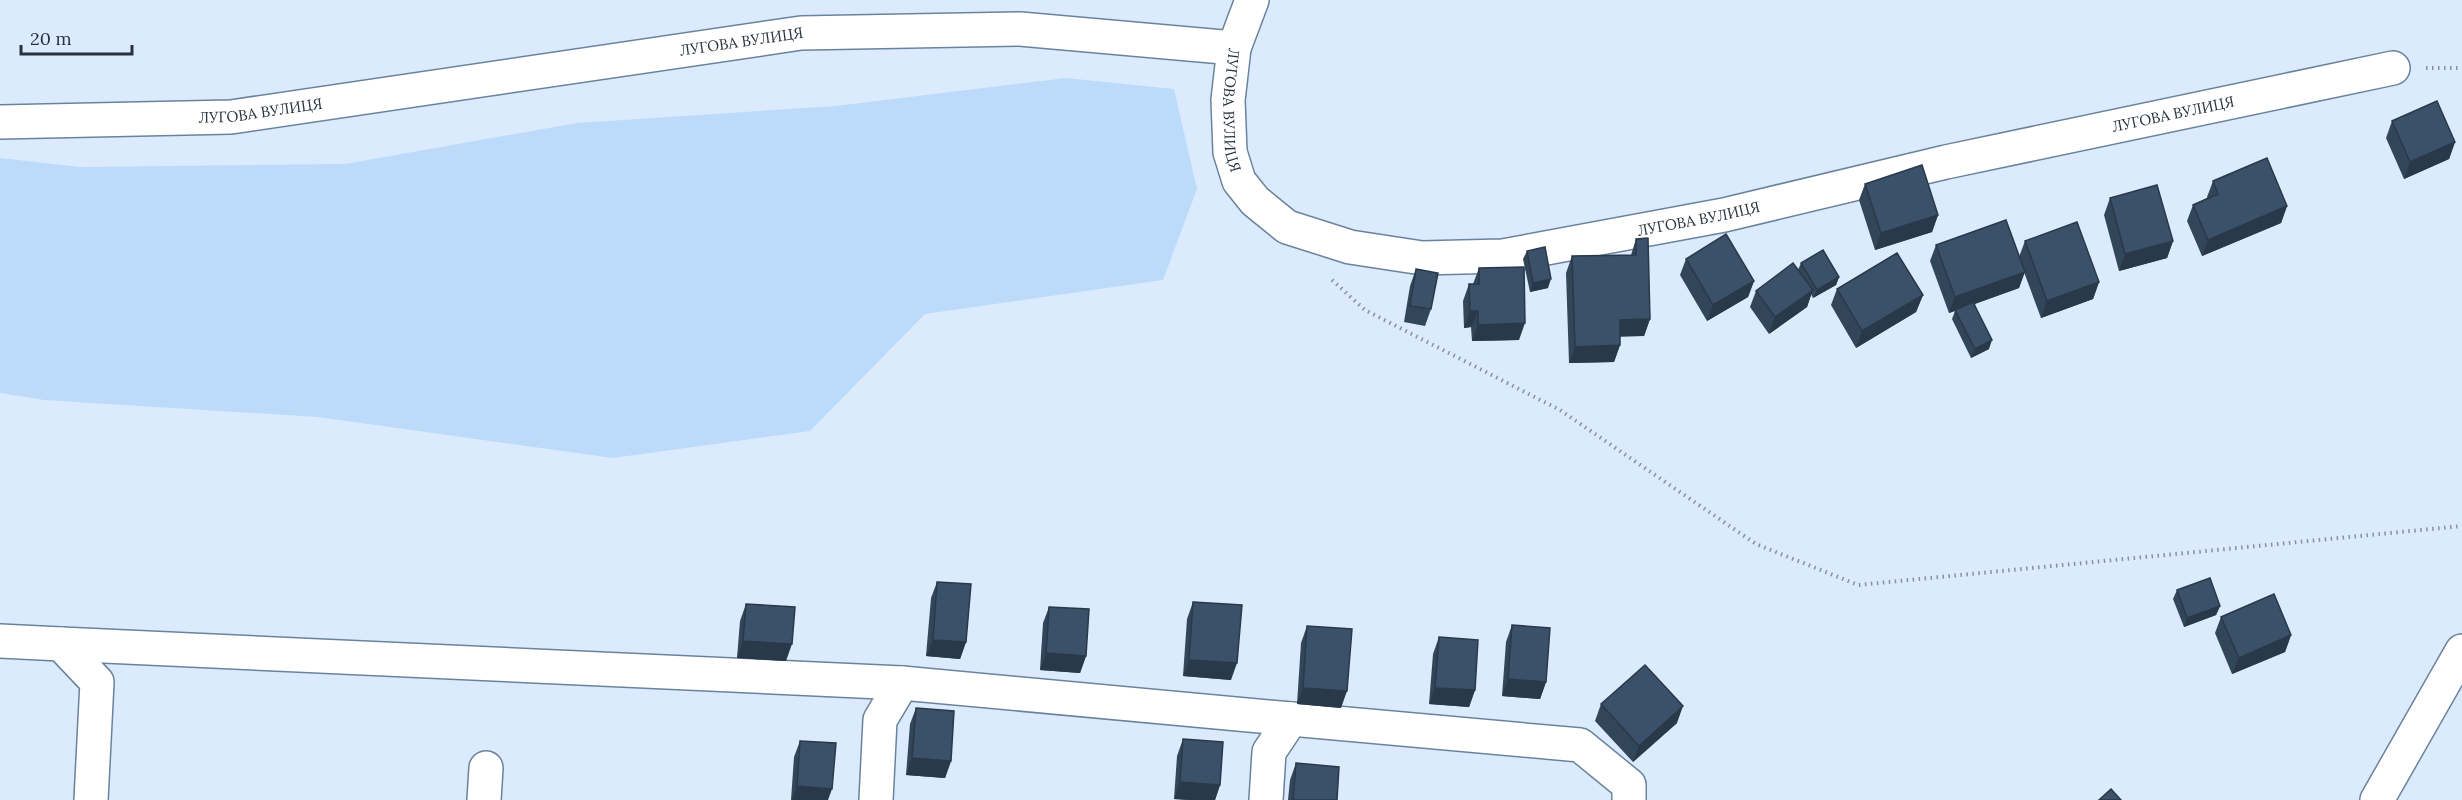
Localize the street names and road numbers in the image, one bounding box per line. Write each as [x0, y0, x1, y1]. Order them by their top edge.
street label: ЛУГОВА ВУЛИЦЯ [678, 23, 804, 60]
street label: ЛУГОВА ВУЛИЦЯ [1219, 47, 1246, 174]
street label: ЛУГОВА ВУЛИЦЯ [2110, 92, 2236, 136]
street label: ЛУГОВА ВУЛИЦЯ [198, 94, 324, 127]
street label: ЛУГОВА ВУЛИЦЯ [1636, 197, 1762, 240]

